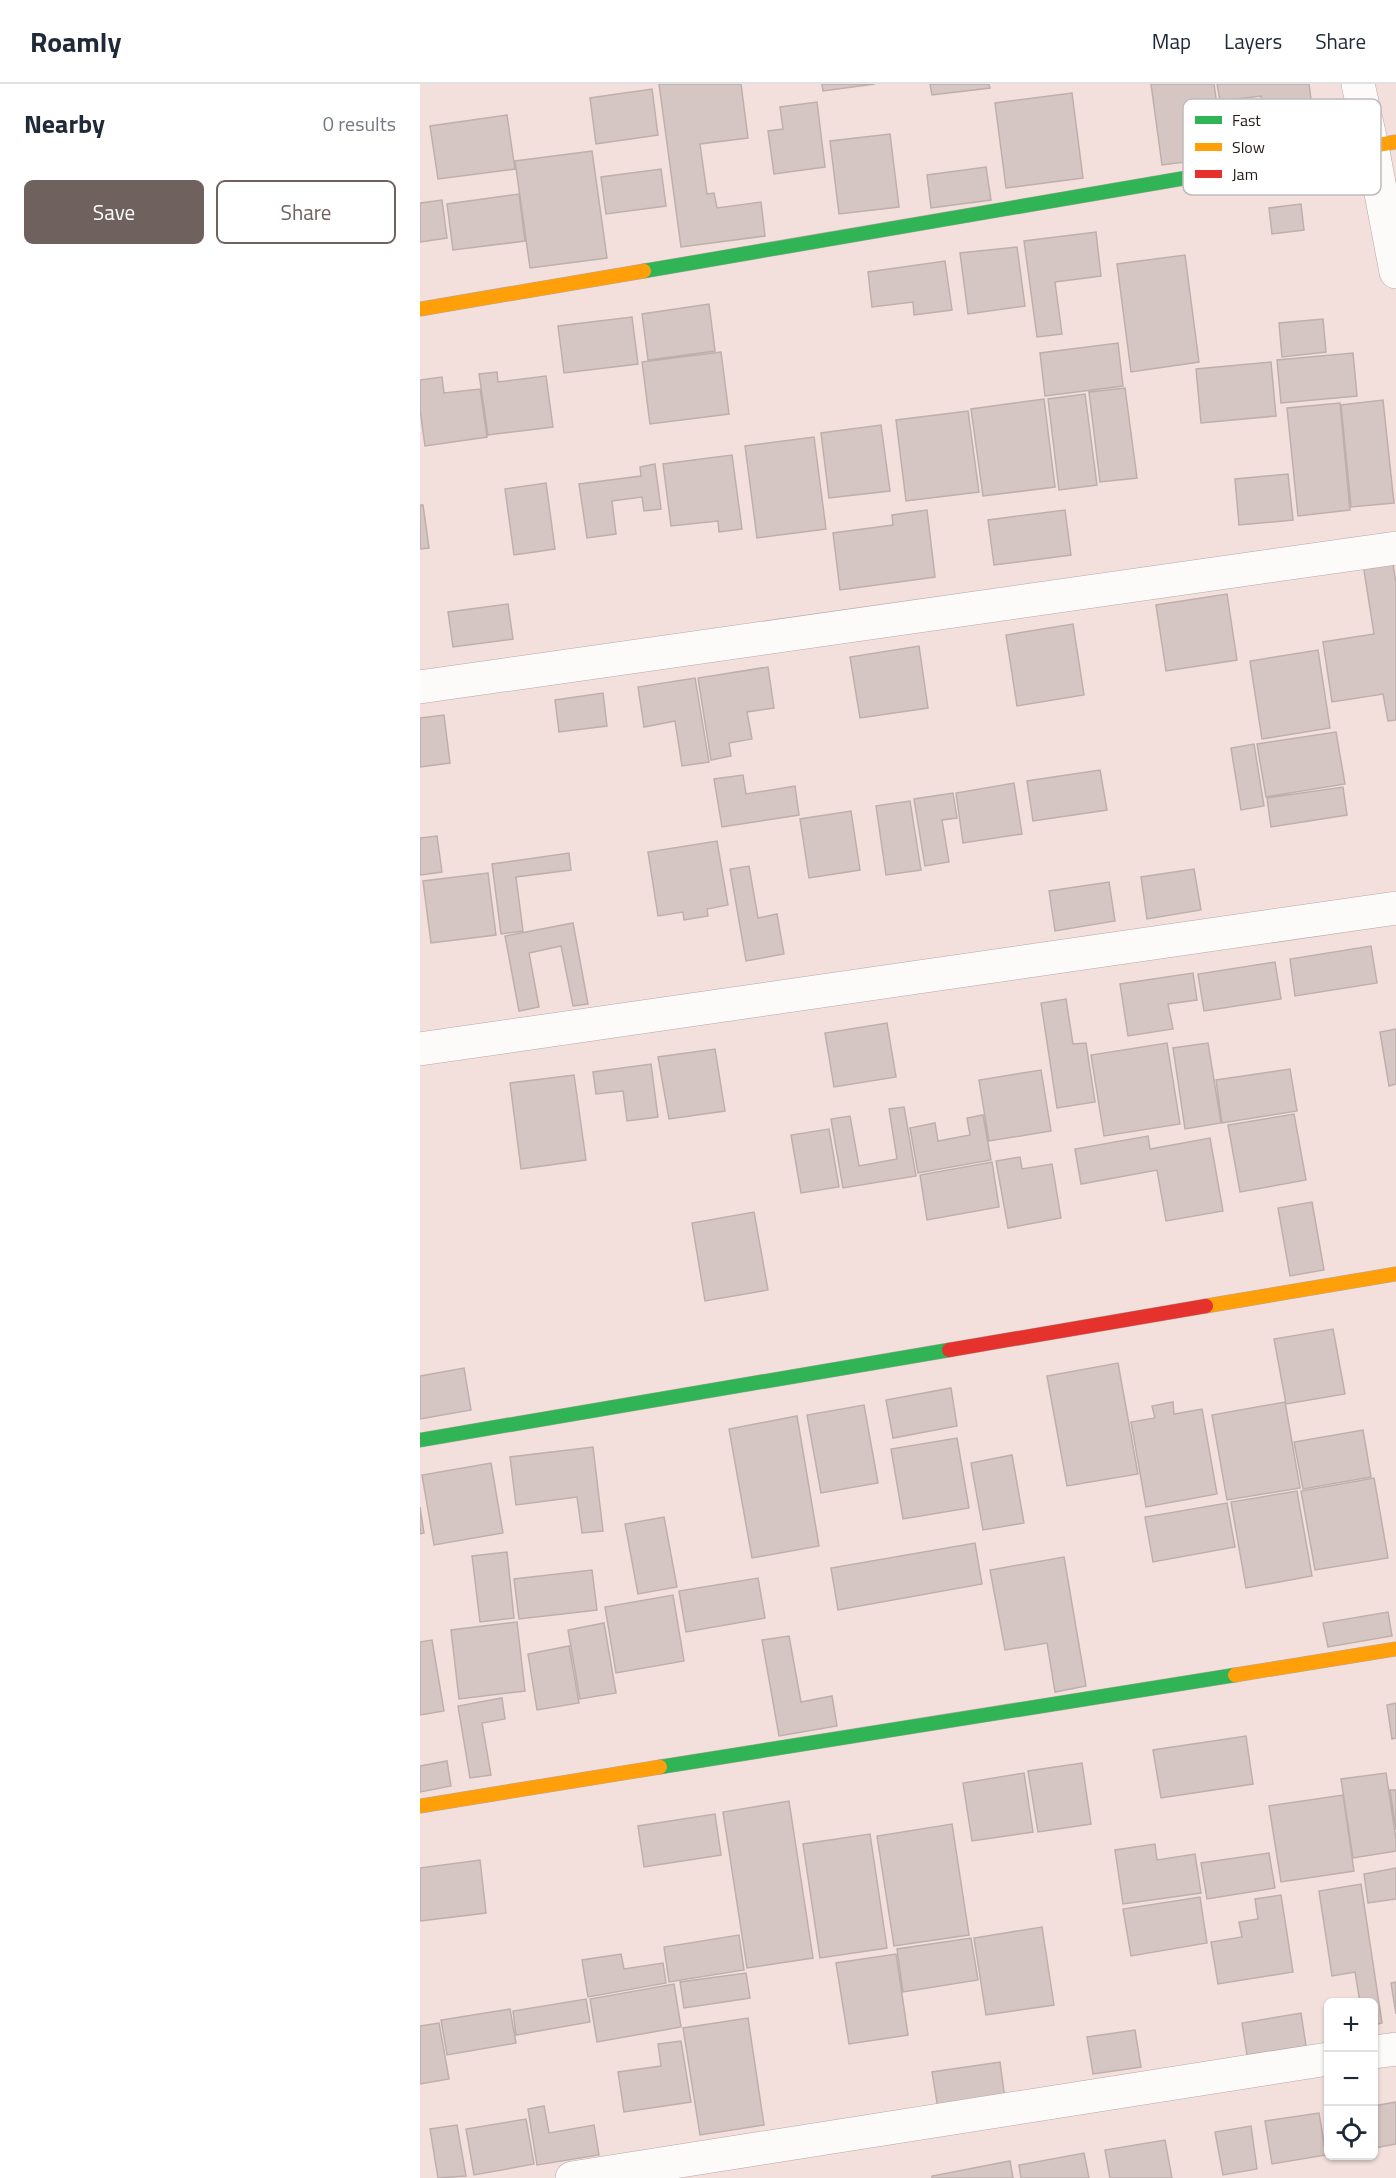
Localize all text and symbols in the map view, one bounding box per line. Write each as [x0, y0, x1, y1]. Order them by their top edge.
text: Roamly [30, 20, 121, 63]
text: Map [1152, 25, 1191, 57]
text: Layers [1224, 25, 1282, 57]
text: Share [1315, 25, 1366, 57]
legend [1183, 99, 1381, 195]
text: Nearby [24, 104, 105, 143]
text: 0 results [323, 108, 396, 139]
text: Fast [1232, 108, 1261, 132]
text: Slow [1232, 135, 1265, 159]
text: Jam [1232, 162, 1258, 186]
button: Save [24, 180, 204, 244]
button: Share [216, 180, 396, 244]
map controls [1324, 1998, 1378, 2160]
button: + [1324, 1998, 1378, 2052]
button: − [1324, 2052, 1378, 2106]
button: locate [1324, 2106, 1378, 2160]

